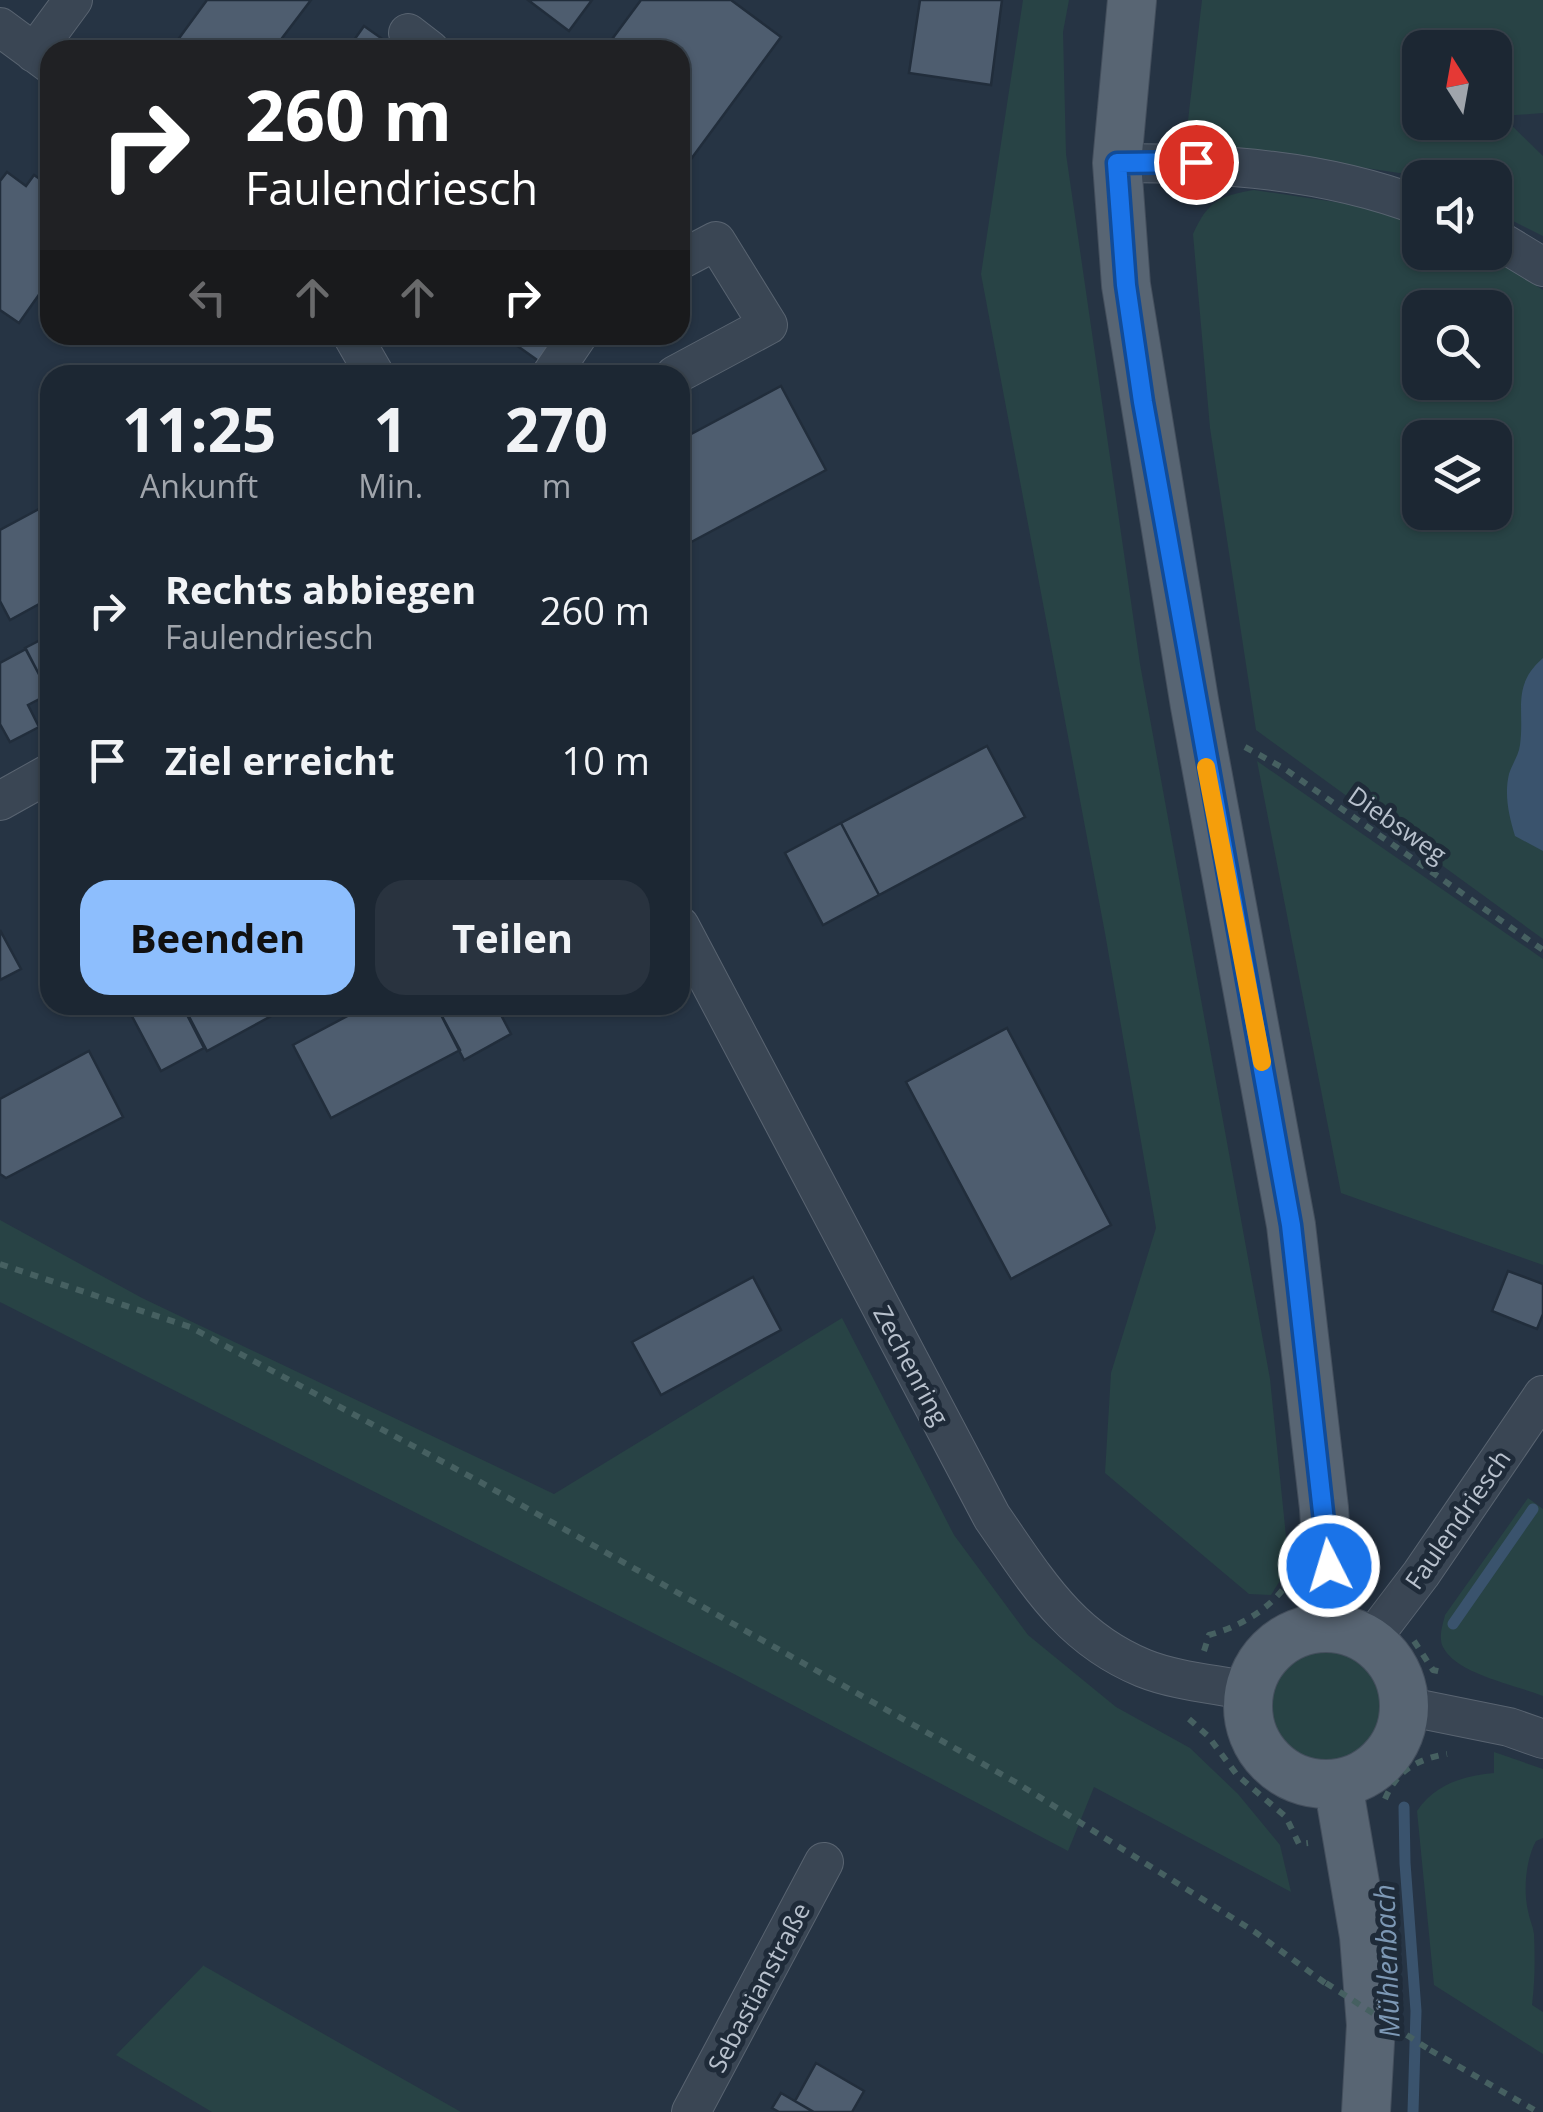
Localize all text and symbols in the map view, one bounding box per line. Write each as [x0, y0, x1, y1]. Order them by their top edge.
north arrow [1402, 30, 1512, 140]
map controls [1402, 30, 1512, 530]
text: 260 m [245, 66, 452, 162]
icon: right [80, 80, 210, 210]
pin [1154, 120, 1239, 205]
icon: arrive [1169, 135, 1224, 190]
text: Faulendriesch [245, 157, 538, 218]
button: sound [1402, 160, 1512, 270]
icon: left [180, 270, 235, 325]
icon: ahead [285, 270, 340, 325]
icon: ahead [390, 270, 445, 325]
icon: right [495, 270, 550, 325]
button: search [1402, 290, 1512, 400]
text: 11:25 [122, 388, 276, 470]
text: 1 [374, 388, 408, 470]
text: 270 [505, 388, 608, 470]
button: layers [1402, 420, 1512, 530]
text: Ankunft [140, 464, 258, 507]
text: Min. [358, 464, 423, 507]
text: m [542, 464, 571, 507]
text: Rechts abbiegen [165, 563, 476, 615]
icon: right [80, 583, 135, 638]
text: 260 m [540, 584, 650, 636]
text: Faulendriesch [165, 615, 374, 658]
icon: arrive [80, 733, 135, 788]
text: Ziel erreicht [165, 734, 395, 786]
text: 10 m [561, 734, 650, 786]
street label: Diebsweg [1342, 778, 1454, 870]
button: Beenden [80, 880, 355, 995]
button: Teilen [375, 880, 650, 995]
street label: Zechenring [866, 1299, 958, 1431]
street label: Faulendriesch [1396, 1443, 1518, 1595]
position arrow [1277, 1514, 1381, 1618]
water label: Mühlenbach [1364, 1884, 1408, 2038]
street label: Sebastianstraße [699, 1896, 817, 2078]

